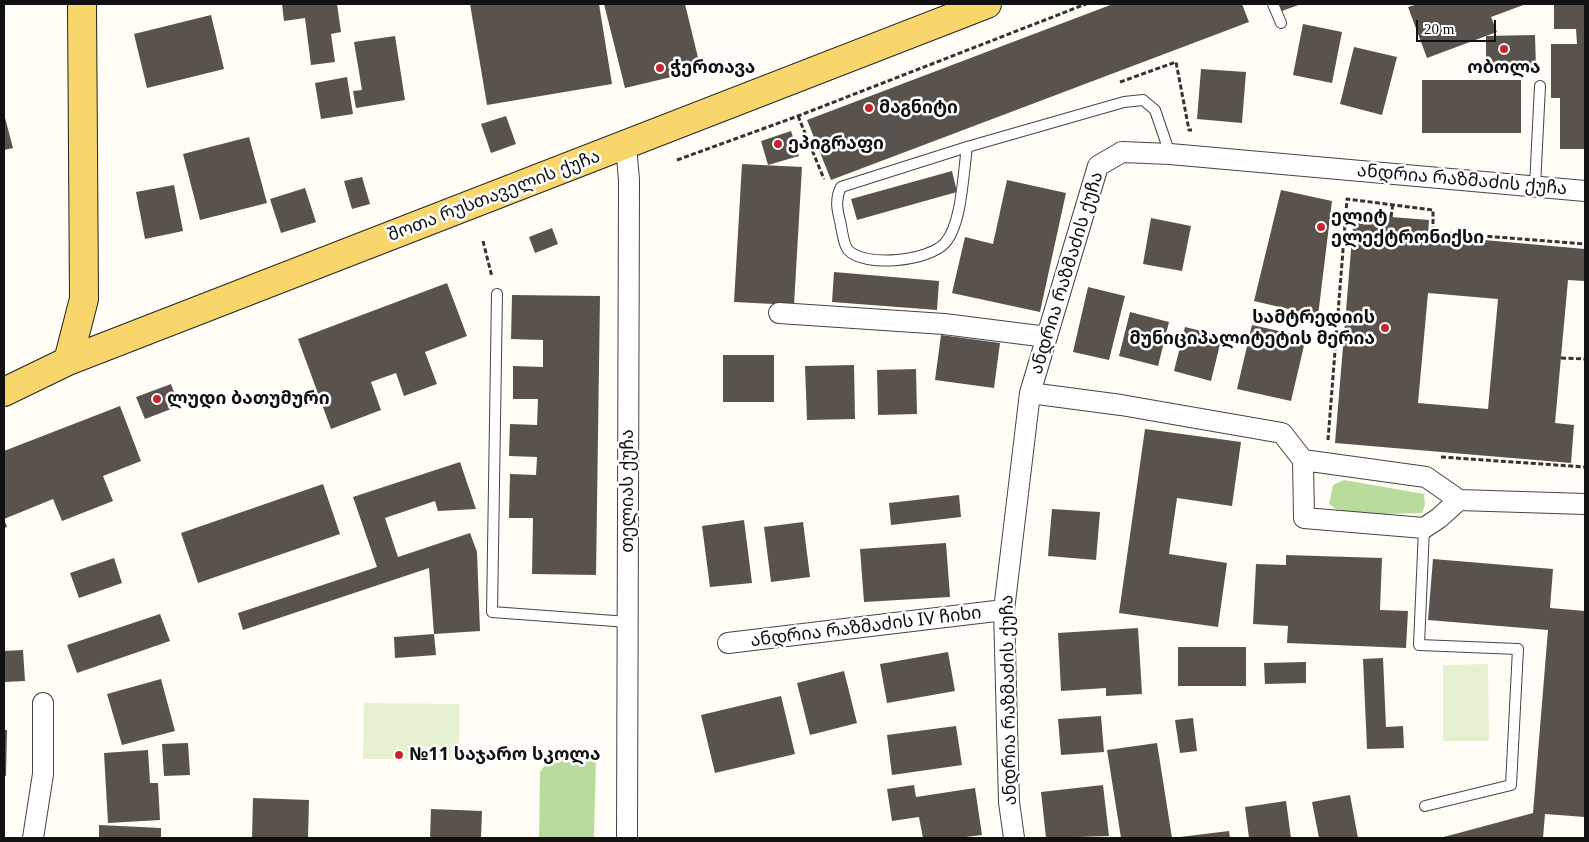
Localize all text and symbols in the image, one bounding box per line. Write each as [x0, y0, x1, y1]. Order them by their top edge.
scale bar [1419, 10, 1499, 42]
text: 20 m [1424, 21, 1454, 37]
marker: ობოლა [1498, 43, 1510, 55]
place label: ჭერთავა [670, 57, 755, 79]
place label: ობოლა [1467, 57, 1541, 79]
marker: ჭერთავა [654, 62, 666, 74]
place label: მაგნიტი [879, 97, 958, 119]
marker: მაგნიტი [863, 102, 875, 114]
place label: ეპიგრაფი [788, 133, 884, 155]
marker: ეპიგრაფი [772, 138, 784, 150]
street label: შოთა რუსთაველის ქუჩა [385, 145, 603, 247]
street label: ანდრია რაზმაძის ქუჩა [1356, 160, 1568, 200]
street label: ანდრია რაზმაძის ქუჩა [1026, 169, 1108, 377]
place label: ელიტ ელექტრონიქსი [1331, 206, 1484, 248]
marker: ელიტ ელექტრონიქსი [1315, 221, 1327, 233]
place label: სამტრედიის მუნიციპალიტეტის მერია [1129, 307, 1375, 350]
marker: სამტრედიის მუნიციპალიტეტის მერია [1379, 322, 1391, 334]
place label: ლუდი ბათუმური [167, 388, 330, 410]
marker: ლუდი ბათუმური [151, 393, 163, 405]
street label: თელიას ქუჩა [617, 429, 639, 553]
street label: ანდრია რაზმაძის ქუჩა [996, 594, 1022, 806]
street label: ანდრია რაზმაძის IV ჩიხი [749, 602, 983, 652]
place label: №11 საჯარო სკოლა [409, 744, 601, 766]
marker: №11 საჯარო სკოლა [393, 749, 405, 761]

